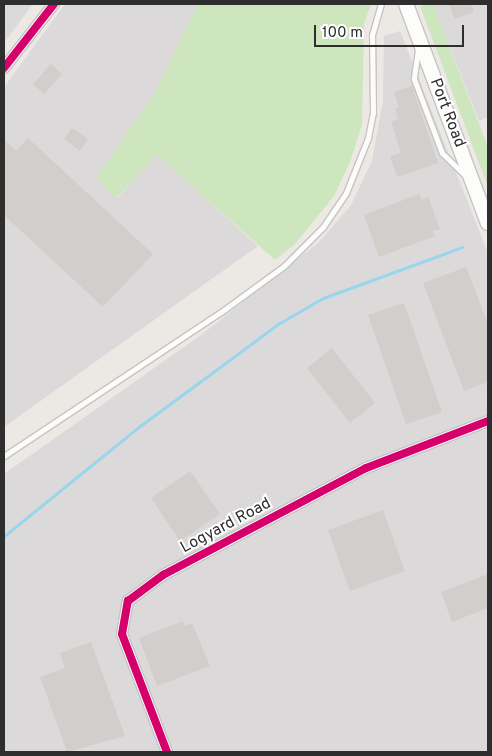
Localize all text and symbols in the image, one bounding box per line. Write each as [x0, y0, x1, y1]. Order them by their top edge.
scale bar [317, 15, 467, 47]
text: 100 m [322, 24, 363, 43]
street label: Port Road [425, 76, 469, 150]
street label: Logyard Road [177, 494, 275, 558]

